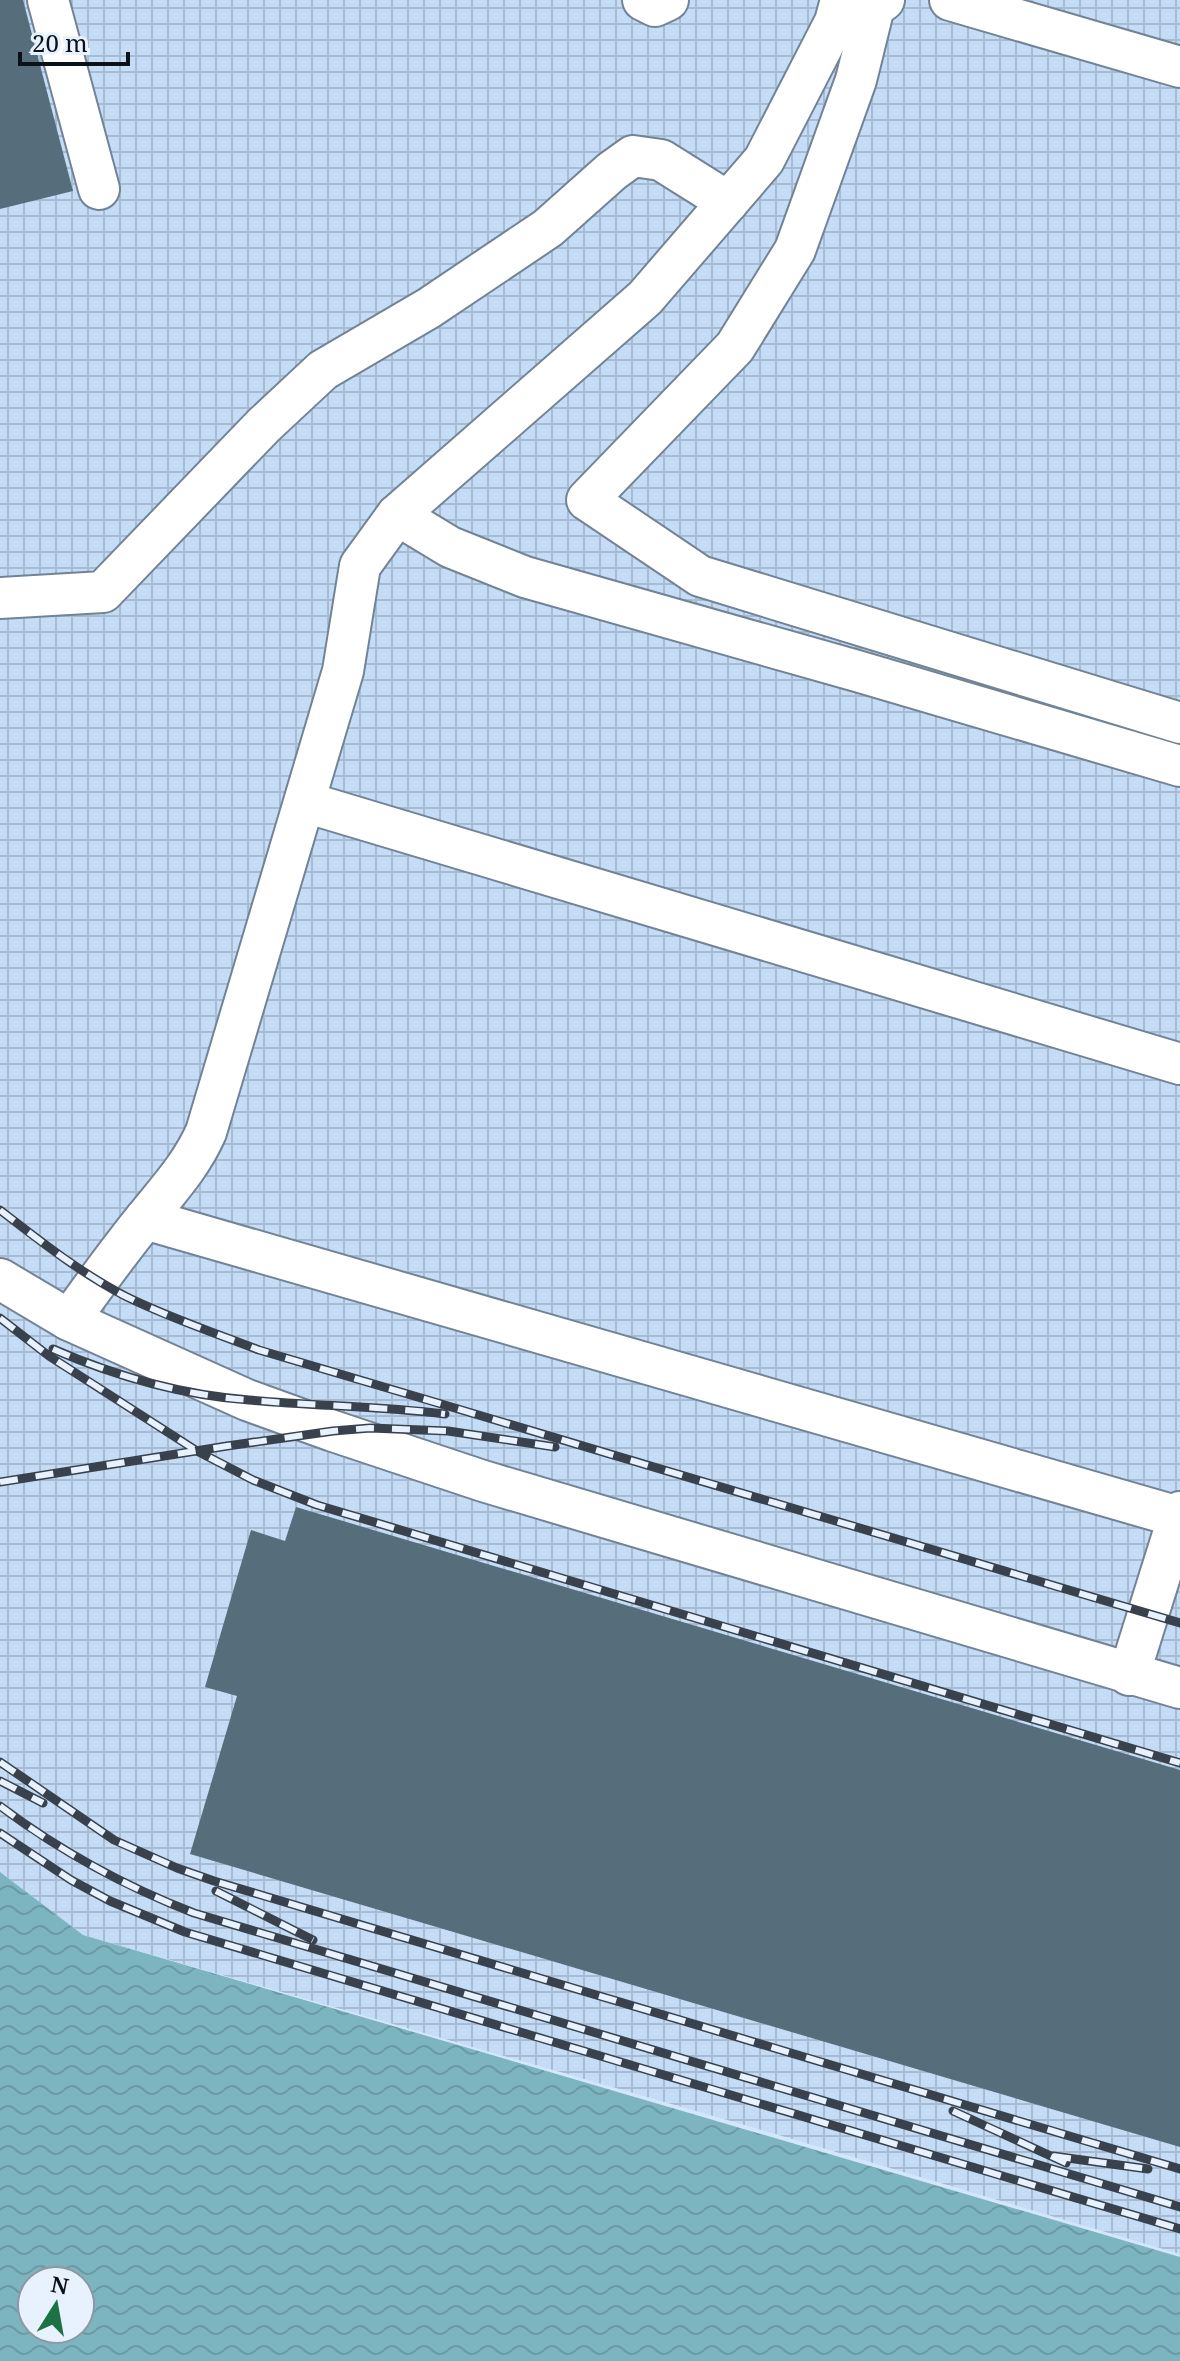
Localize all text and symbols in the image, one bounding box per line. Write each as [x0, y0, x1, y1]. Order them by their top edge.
scale bar [20, 16, 128, 66]
text: 20 m [32, 26, 88, 59]
north arrow [16, 2265, 96, 2345]
text: N [49, 2268, 71, 2301]

